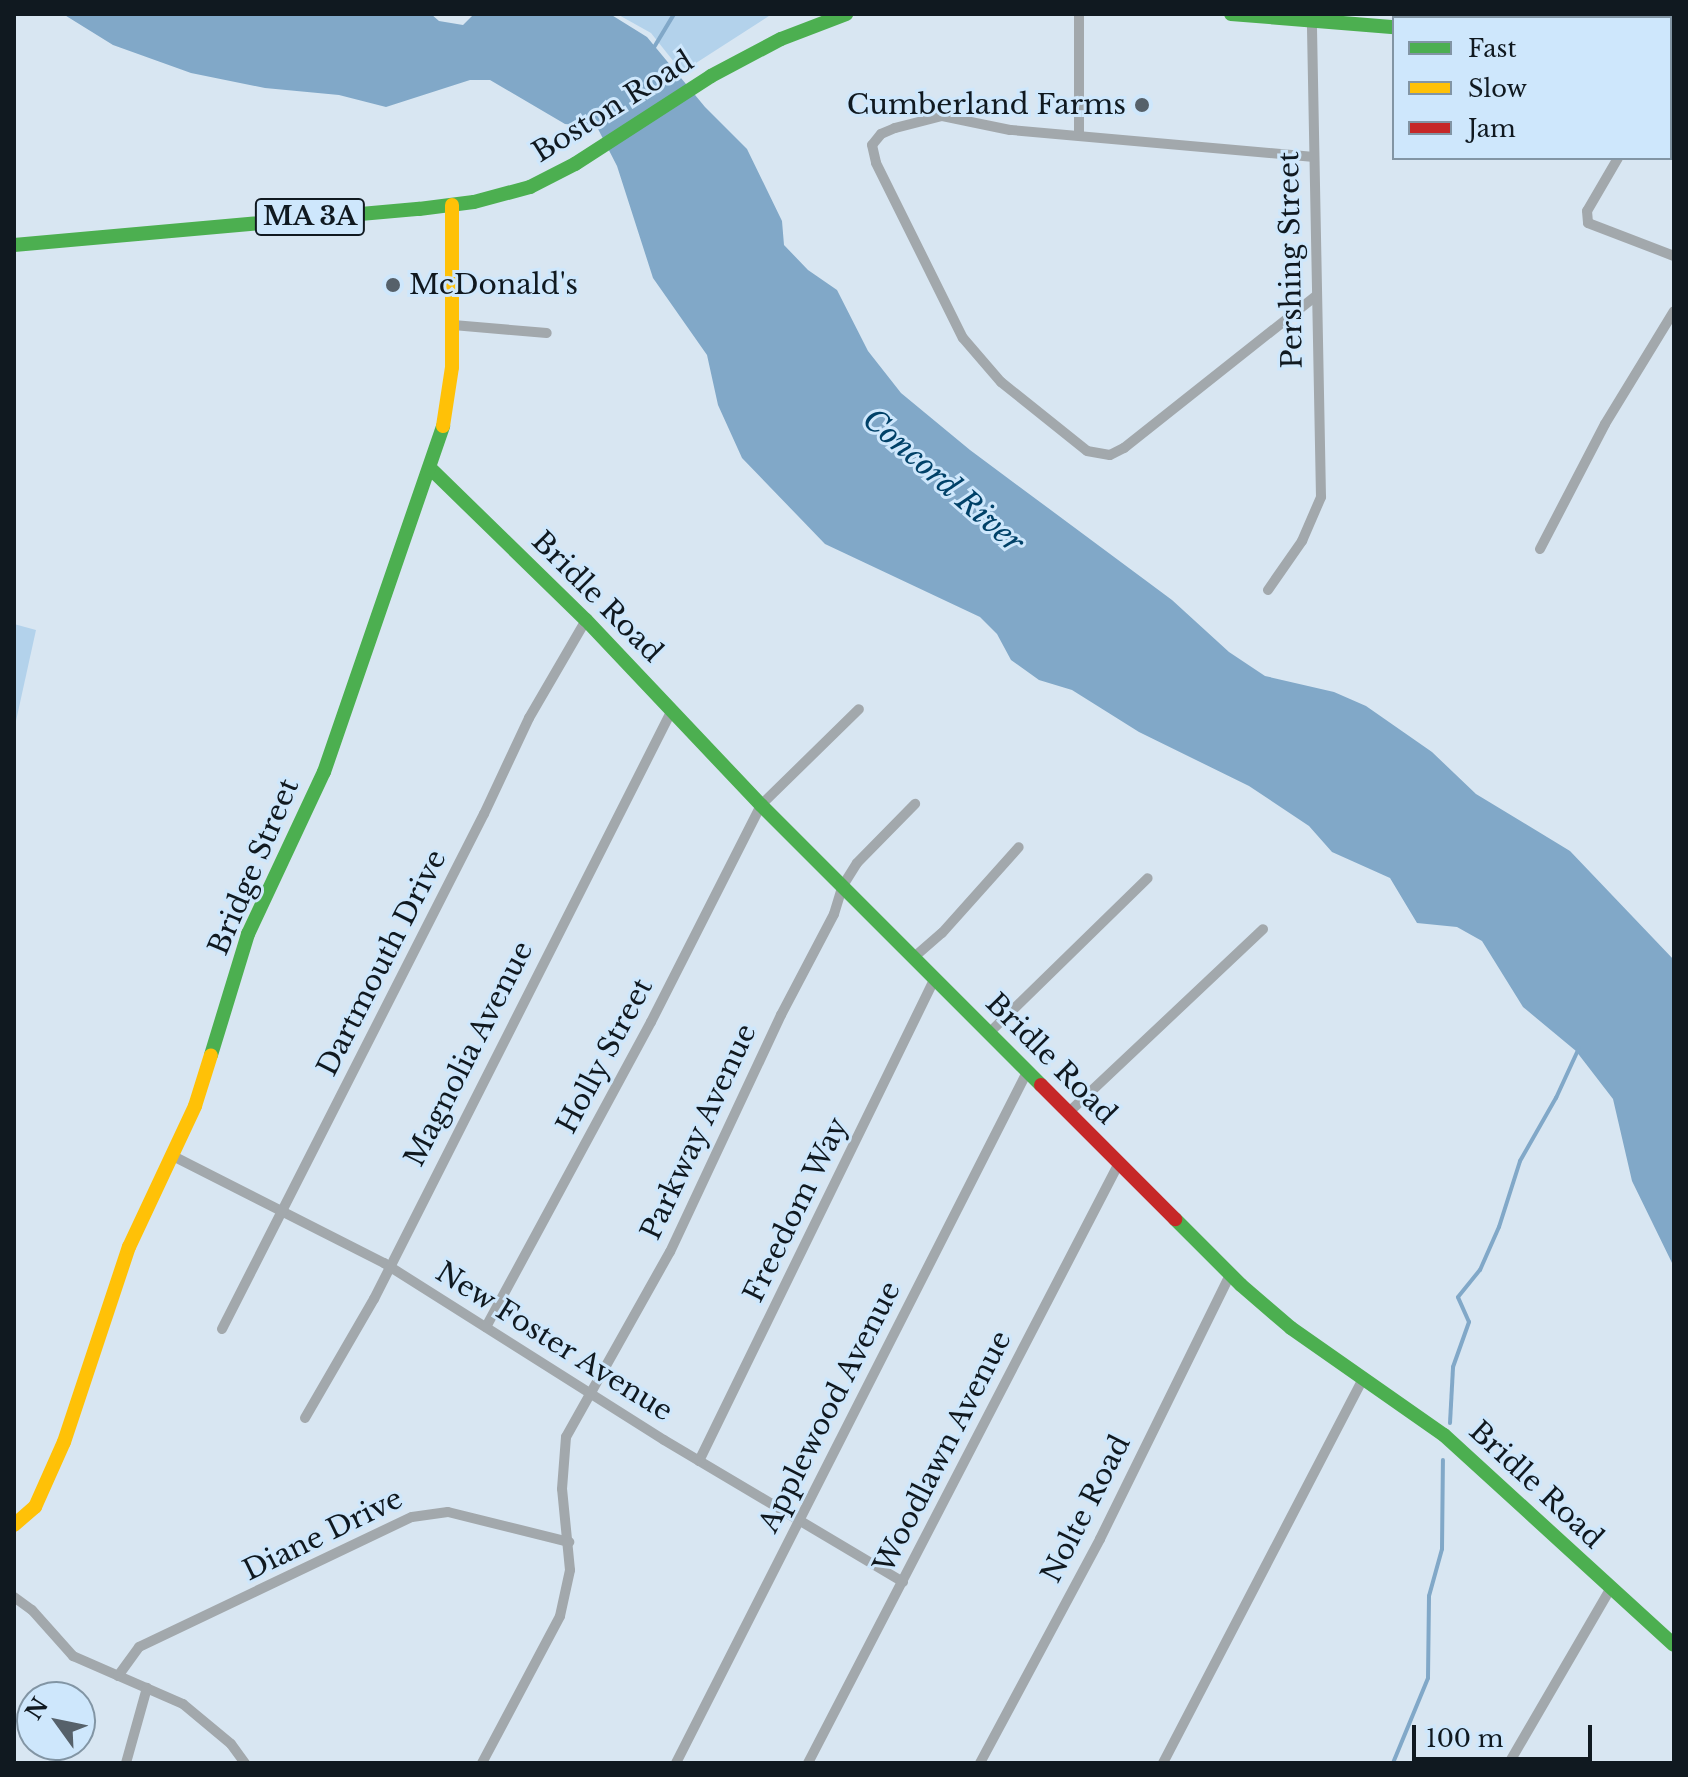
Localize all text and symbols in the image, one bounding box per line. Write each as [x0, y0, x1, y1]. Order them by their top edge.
legend [1392, 16, 1672, 160]
text: Fast [1468, 34, 1516, 63]
street label: Boston Road [526, 44, 700, 170]
text: Slow [1468, 74, 1527, 103]
place label: Cumberland Farms [847, 88, 1126, 122]
marker: Cumberland Farms [1133, 96, 1151, 114]
text: Jam [1468, 114, 1516, 143]
street label: Pershing Street [1272, 151, 1310, 369]
road number: MA 3A [254, 195, 366, 239]
place label: McDonald's [409, 268, 578, 302]
marker: McDonald's [384, 276, 402, 294]
water label: Concord River [855, 401, 1031, 561]
street label: Bridle Road [525, 525, 669, 669]
street label: Bridge Street [202, 774, 306, 960]
street label: Dartmouth Drive [311, 844, 453, 1082]
street label: Magnolia Avenue [397, 935, 541, 1173]
street label: Holly Street [550, 972, 660, 1140]
street label: Bridle Road [979, 987, 1123, 1131]
street label: Parkway Avenue [634, 1018, 764, 1246]
street label: Freedom Way [737, 1112, 855, 1308]
street label: New Foster Avenue [428, 1255, 680, 1429]
street label: Applewood Avenue [752, 1276, 908, 1538]
street label: Woodlawn Avenue [867, 1325, 1019, 1579]
street label: Bridle Road [1462, 1414, 1610, 1556]
street label: Nolte Road [1034, 1430, 1138, 1588]
street label: Diane Drive [238, 1482, 408, 1588]
north arrow [16, 1681, 96, 1761]
text: N [20, 1693, 54, 1725]
scale bar [1416, 1709, 1596, 1759]
text: 100 m [1426, 1724, 1504, 1753]

